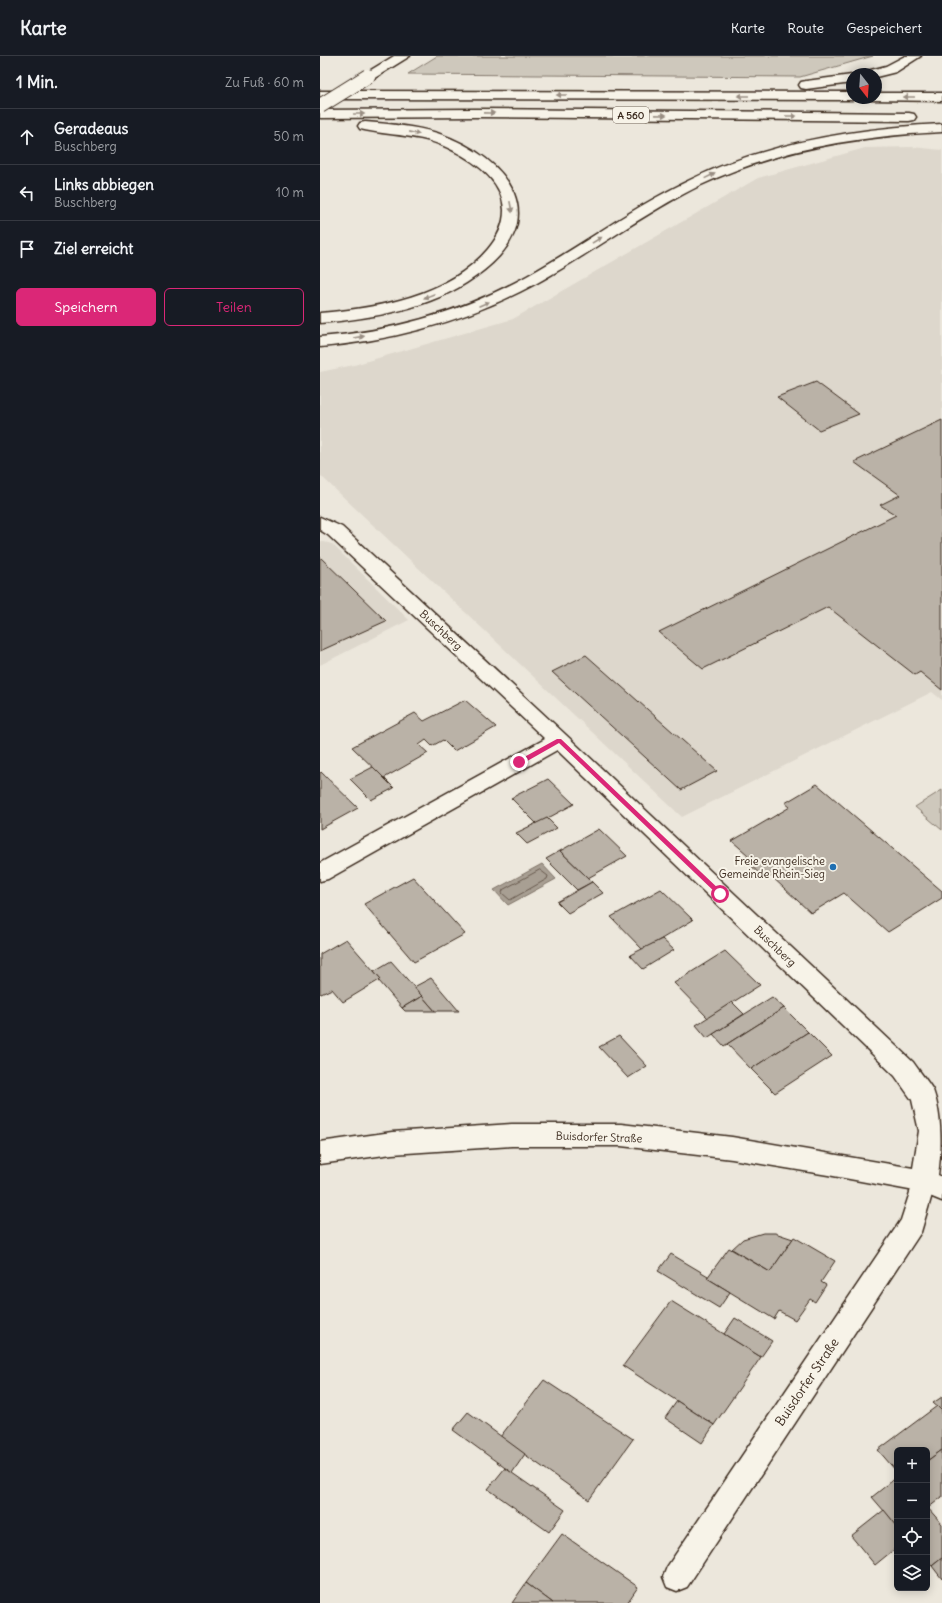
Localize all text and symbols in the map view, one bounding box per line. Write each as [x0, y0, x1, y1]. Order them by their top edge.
text: Karte [20, 16, 67, 40]
text: Karte [731, 19, 765, 37]
text: Route [787, 19, 824, 37]
text: Gespeichert [846, 19, 922, 37]
north arrow [846, 68, 882, 104]
text: 1 Min. [16, 71, 58, 93]
text: Zu Fuß · 60 m [225, 74, 304, 91]
one-way arrow [555, 92, 568, 98]
one-way arrow [736, 93, 749, 99]
one-way arrow [902, 94, 915, 100]
road number: A 560 [613, 107, 649, 123]
one-way arrow [483, 110, 496, 116]
one-way arrow [353, 111, 366, 117]
one-way arrow [655, 112, 668, 118]
one-way arrow [785, 113, 798, 119]
text: Geradeaus [54, 119, 128, 138]
icon: ahead [16, 126, 38, 148]
text: 50 m [273, 128, 304, 145]
one-way arrow [408, 130, 420, 136]
text: Buschberg [54, 138, 117, 155]
one-way arrow [704, 173, 716, 179]
text: Links abbiegen [54, 175, 154, 194]
icon: left [16, 182, 38, 204]
text: 10 m [276, 184, 304, 201]
text: Buschberg [54, 194, 117, 211]
one-way arrow [509, 200, 515, 213]
one-way arrow [592, 236, 602, 244]
icon: arrive [16, 238, 38, 260]
text: Ziel erreicht [54, 239, 133, 258]
button: Speichern [16, 288, 156, 326]
button: Teilen [164, 288, 304, 326]
one-way arrow [422, 293, 434, 299]
one-way arrow [478, 301, 489, 307]
one-way arrow [353, 334, 365, 340]
street label: Buschberg [417, 607, 465, 653]
route end [510, 753, 528, 771]
place label: Freie evangelische Gemeinde Rhein-Sieg [719, 854, 825, 881]
marker: Freie evangelische Gemeinde Rhein-Sieg [828, 862, 838, 872]
route start [711, 885, 729, 903]
street label: Buschberg [751, 923, 799, 969]
street label: Buisdorfer Straße [555, 1128, 643, 1146]
street label: Buisdorfer Straße [771, 1335, 843, 1429]
map controls [894, 1447, 930, 1591]
button: + [894, 1447, 930, 1483]
button: − [894, 1483, 930, 1519]
button: locate [894, 1519, 930, 1555]
button: layers [894, 1555, 930, 1591]

